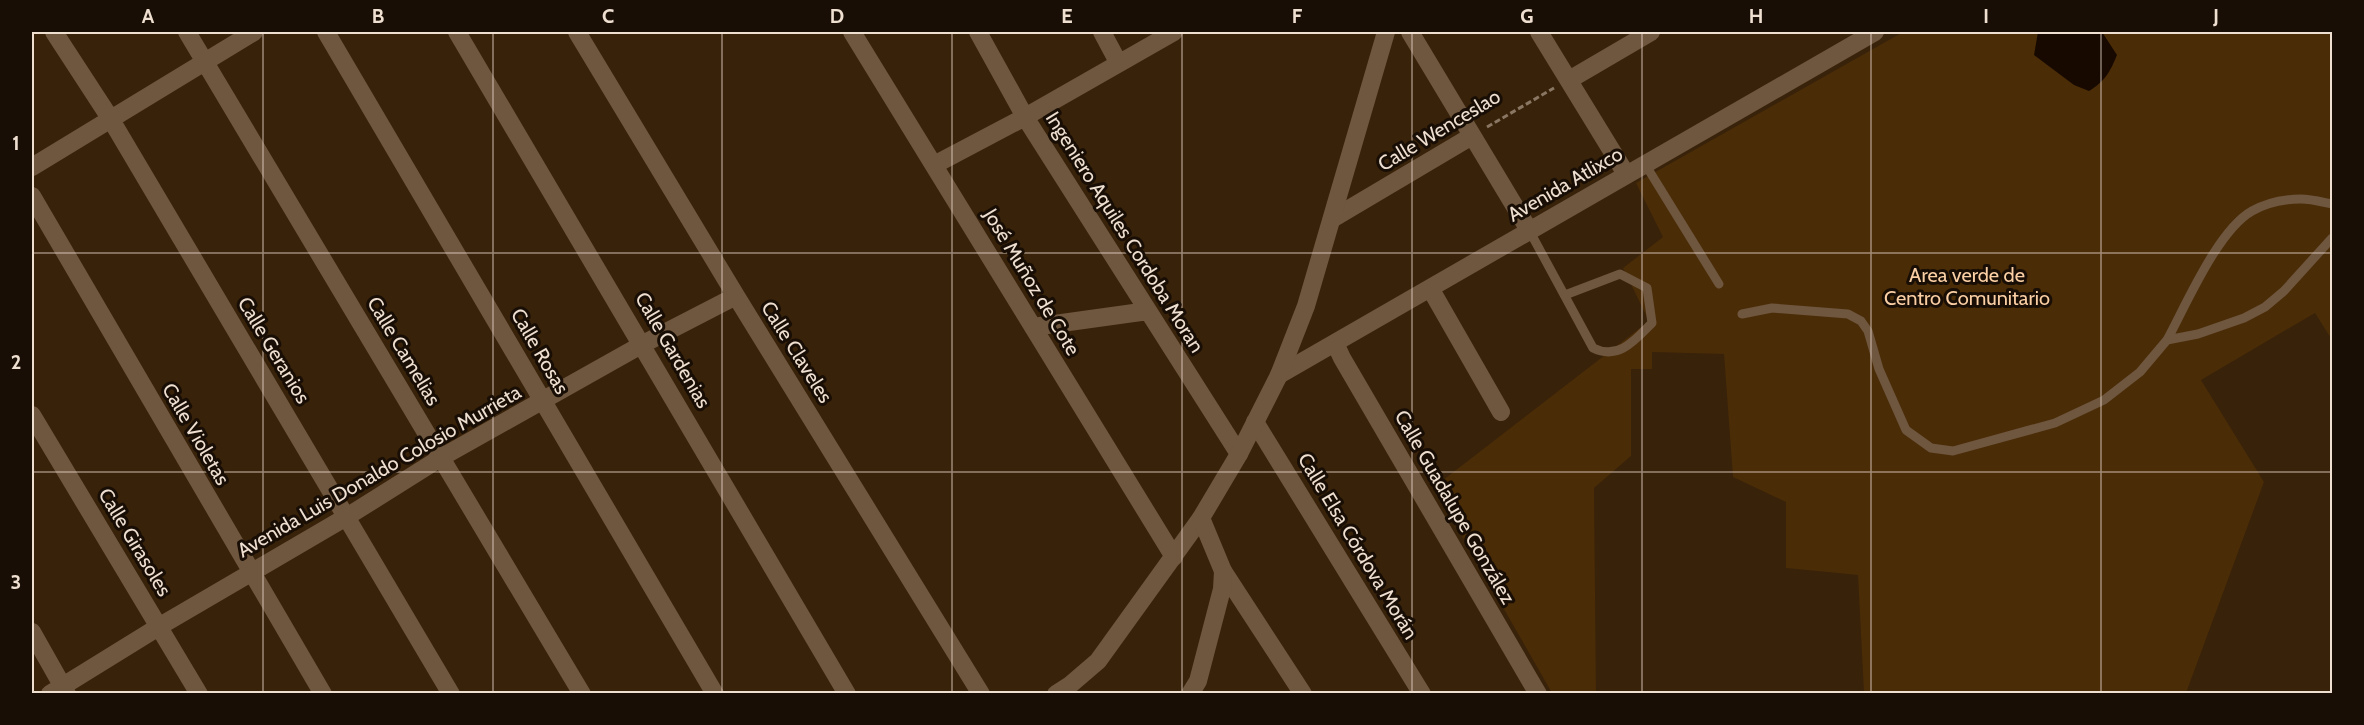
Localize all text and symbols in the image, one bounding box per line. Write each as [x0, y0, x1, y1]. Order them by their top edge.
text: A [142, 4, 155, 28]
text: B [372, 4, 384, 28]
text: C [602, 4, 614, 28]
text: D [830, 4, 844, 28]
text: E [1061, 4, 1073, 28]
text: F [1292, 4, 1303, 28]
text: G [1520, 4, 1534, 28]
text: H [1749, 4, 1763, 28]
text: I [1983, 4, 1989, 28]
text: J [2212, 4, 2219, 28]
street label: Calle Wenceslao [1374, 84, 1504, 176]
street label: Ingeniero Aquiles Cordoba Moran [1041, 107, 1209, 357]
text: 1 [12, 131, 20, 155]
street label: Avenida Atlixco [1503, 141, 1627, 227]
street label: José Muñoz de Cote [978, 203, 1085, 360]
park label: Area verde de Centro Comunitario [1884, 263, 2050, 310]
street label: Calle Gardenias [630, 288, 716, 412]
street label: Calle Geranios [233, 292, 315, 408]
street label: Calle Camelias [362, 292, 446, 410]
street label: Calle Claveles [756, 297, 838, 407]
street label: Calle Rosas [506, 304, 574, 398]
text: 2 [11, 350, 21, 374]
street label: Calle Violetas [157, 379, 235, 489]
street label: Avenida Luis Donaldo Colosio Murrieta [233, 380, 525, 562]
street label: Calle Guadalupe González [1390, 406, 1520, 608]
street label: Calle Elsa Córdova Morán [1293, 449, 1423, 643]
street label: Calle Girasoles [93, 484, 177, 600]
text: 3 [11, 570, 21, 594]

